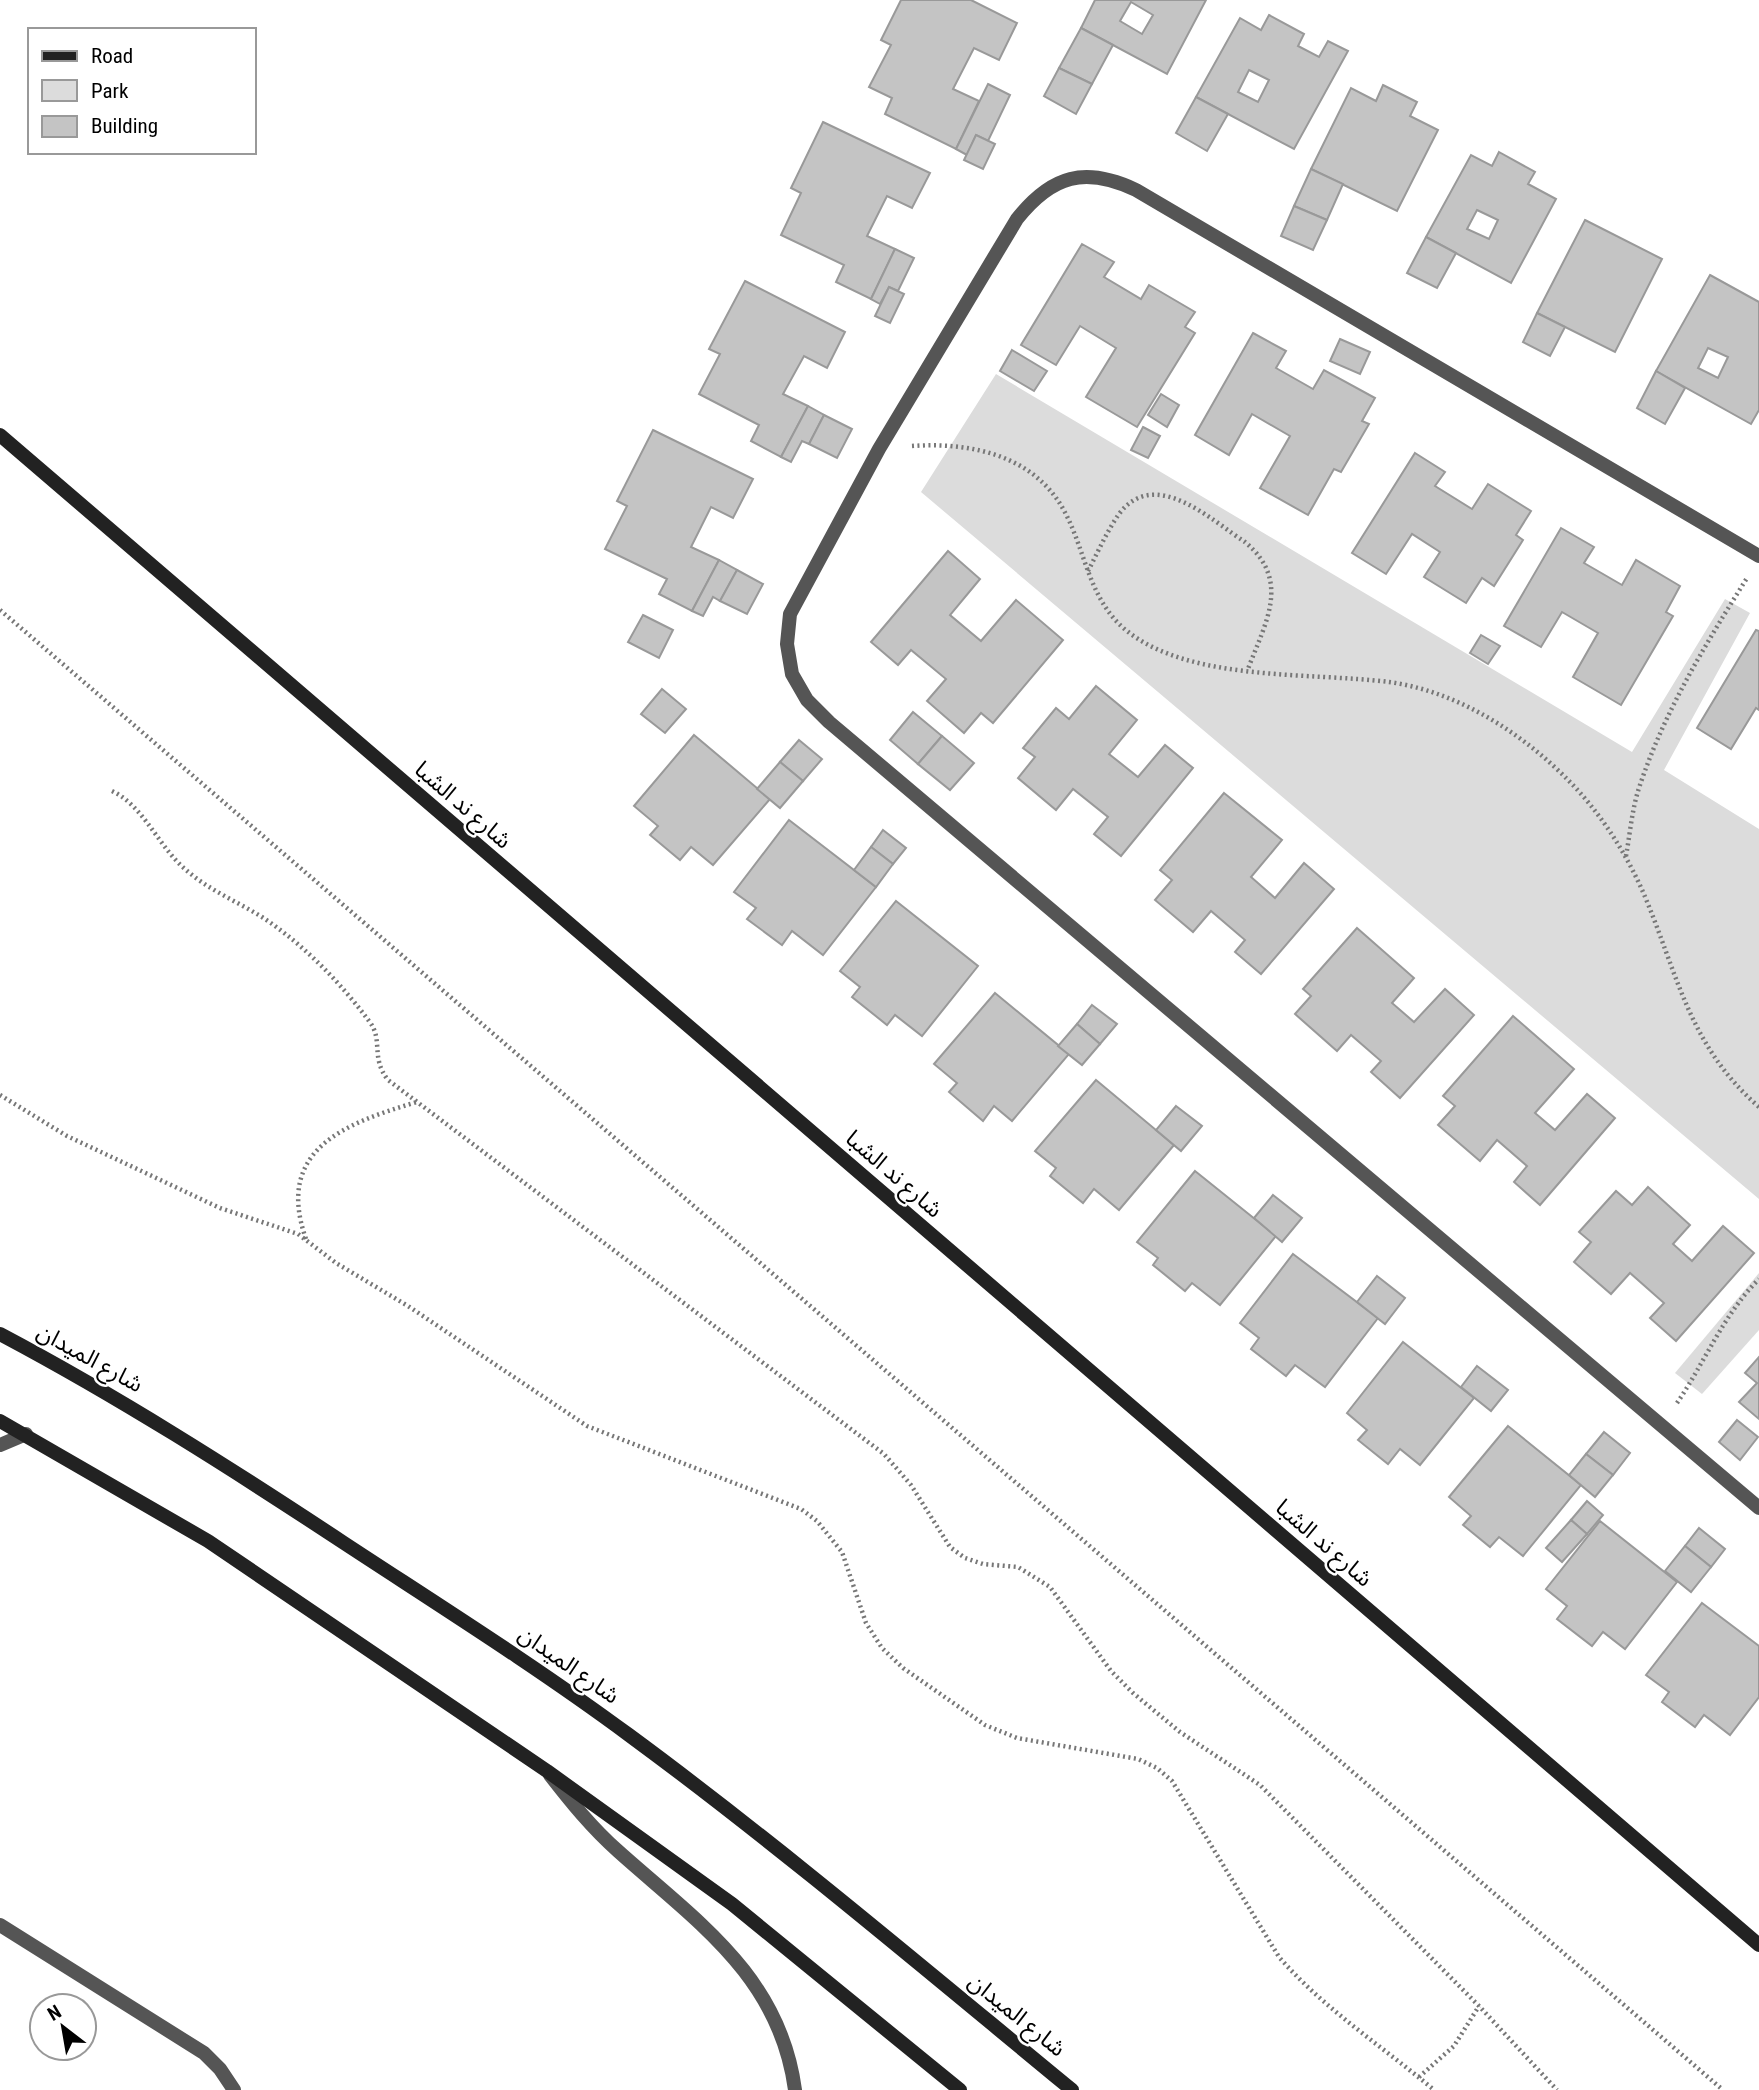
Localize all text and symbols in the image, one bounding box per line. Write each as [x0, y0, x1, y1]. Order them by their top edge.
legend [28, 28, 256, 154]
text: Road [91, 44, 133, 68]
text: Park [91, 79, 129, 103]
text: Building [91, 114, 158, 138]
street label: شارع ند الشبا [407, 756, 517, 857]
street label: شارع ند الشبا [838, 1125, 948, 1226]
street label: شارع الميدان [31, 1318, 148, 1401]
street label: شارع ند الشبا [1268, 1494, 1378, 1595]
street label: شارع الميدان [512, 1620, 625, 1712]
street label: شارع الميدان [961, 1968, 1071, 2065]
north arrow [28, 1992, 98, 2062]
text: N [44, 2000, 65, 2026]

